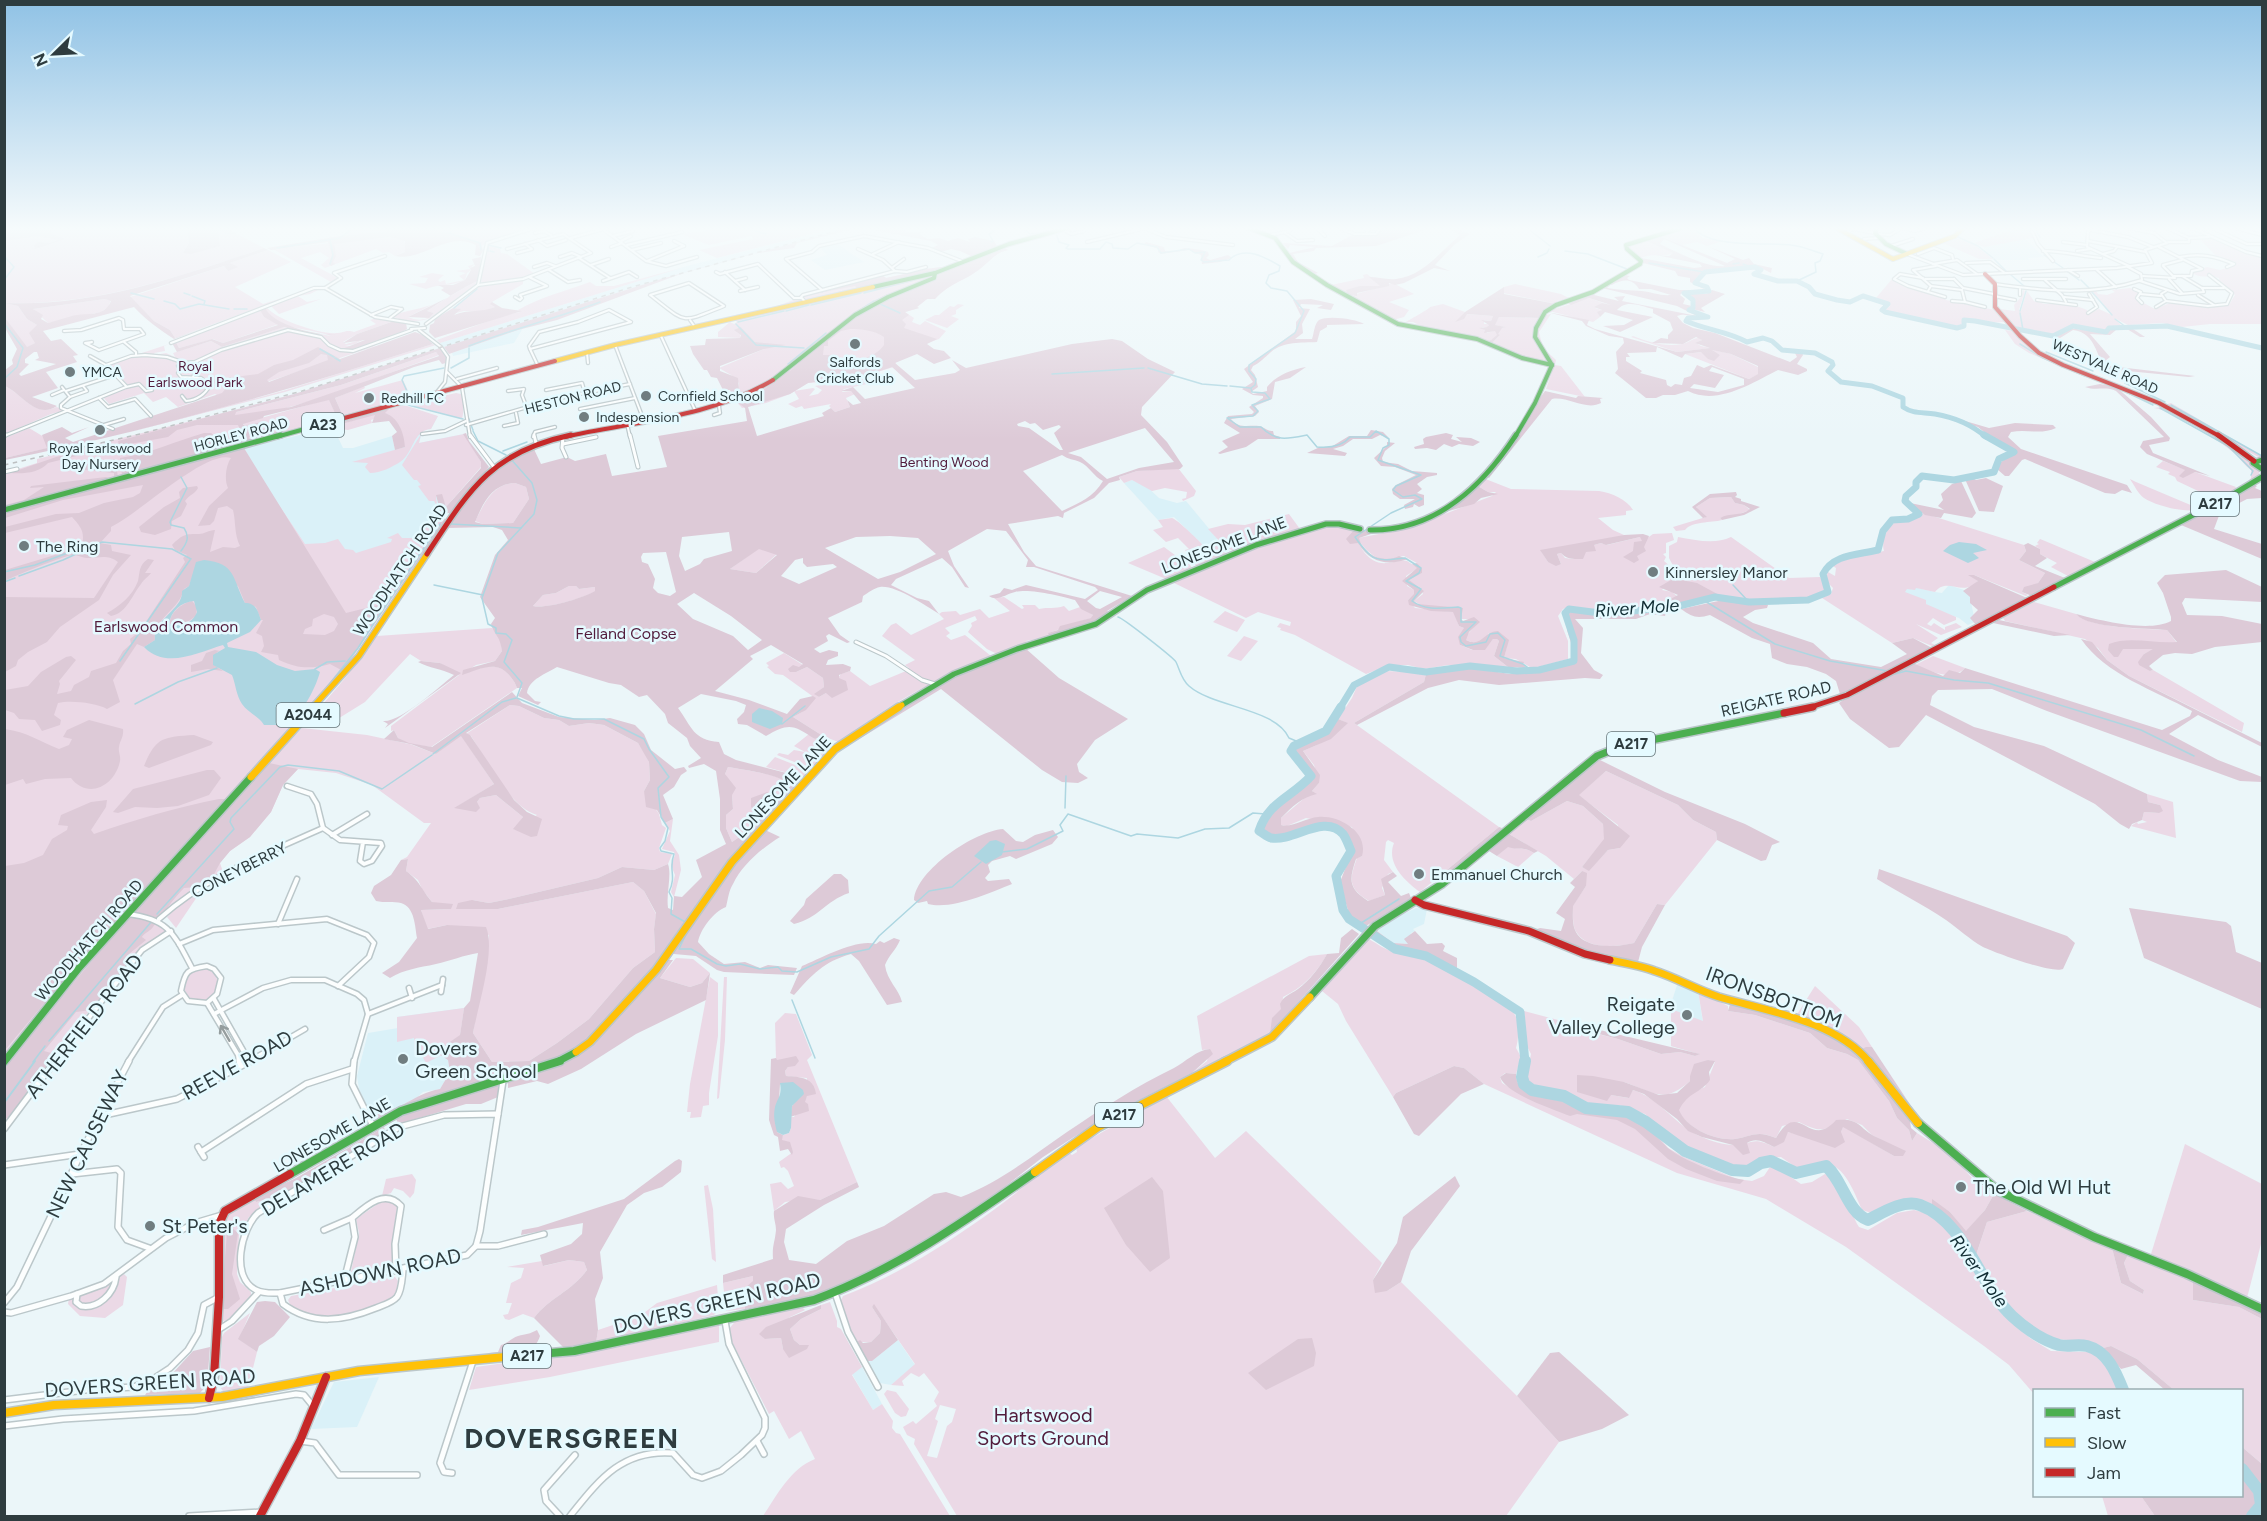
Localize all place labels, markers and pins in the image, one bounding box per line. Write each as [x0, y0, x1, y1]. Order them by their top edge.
marker: Salfords Cricket Club [848, 337, 862, 351]
place label: Salfords Cricket Club [816, 354, 894, 387]
place label: YMCA [82, 364, 122, 381]
marker: YMCA [63, 365, 77, 379]
place label: Cornfield School [658, 388, 763, 405]
marker: Cornfield School [639, 389, 653, 403]
place label: Redhill FC [381, 390, 444, 407]
marker: Redhill FC [362, 391, 376, 405]
place label: Indespension [596, 409, 680, 426]
marker: Indespension [577, 410, 591, 424]
marker: Royal Earlswood Day Nursery [93, 423, 107, 437]
place label: Royal Earlswood Day Nursery [49, 440, 151, 473]
place label: The Ring [36, 537, 99, 556]
marker: The Ring [17, 539, 31, 553]
place label: Kinnersley Manor [1665, 563, 1788, 582]
marker: Kinnersley Manor [1646, 565, 1660, 579]
place label: Emmanuel Church [1431, 865, 1562, 884]
marker: Emmanuel Church [1412, 867, 1426, 881]
place label: Reigate Valley College [1548, 992, 1675, 1039]
marker: Reigate Valley College [1680, 1008, 1694, 1022]
place label: Dovers Green School [415, 1036, 537, 1083]
marker: Dovers Green School [396, 1052, 410, 1066]
place label: The Old WI Hut [1973, 1175, 2111, 1199]
marker: The Old WI Hut [1954, 1180, 1968, 1194]
place label: St Peter's [162, 1214, 248, 1238]
marker: St Peter's [143, 1219, 157, 1233]

